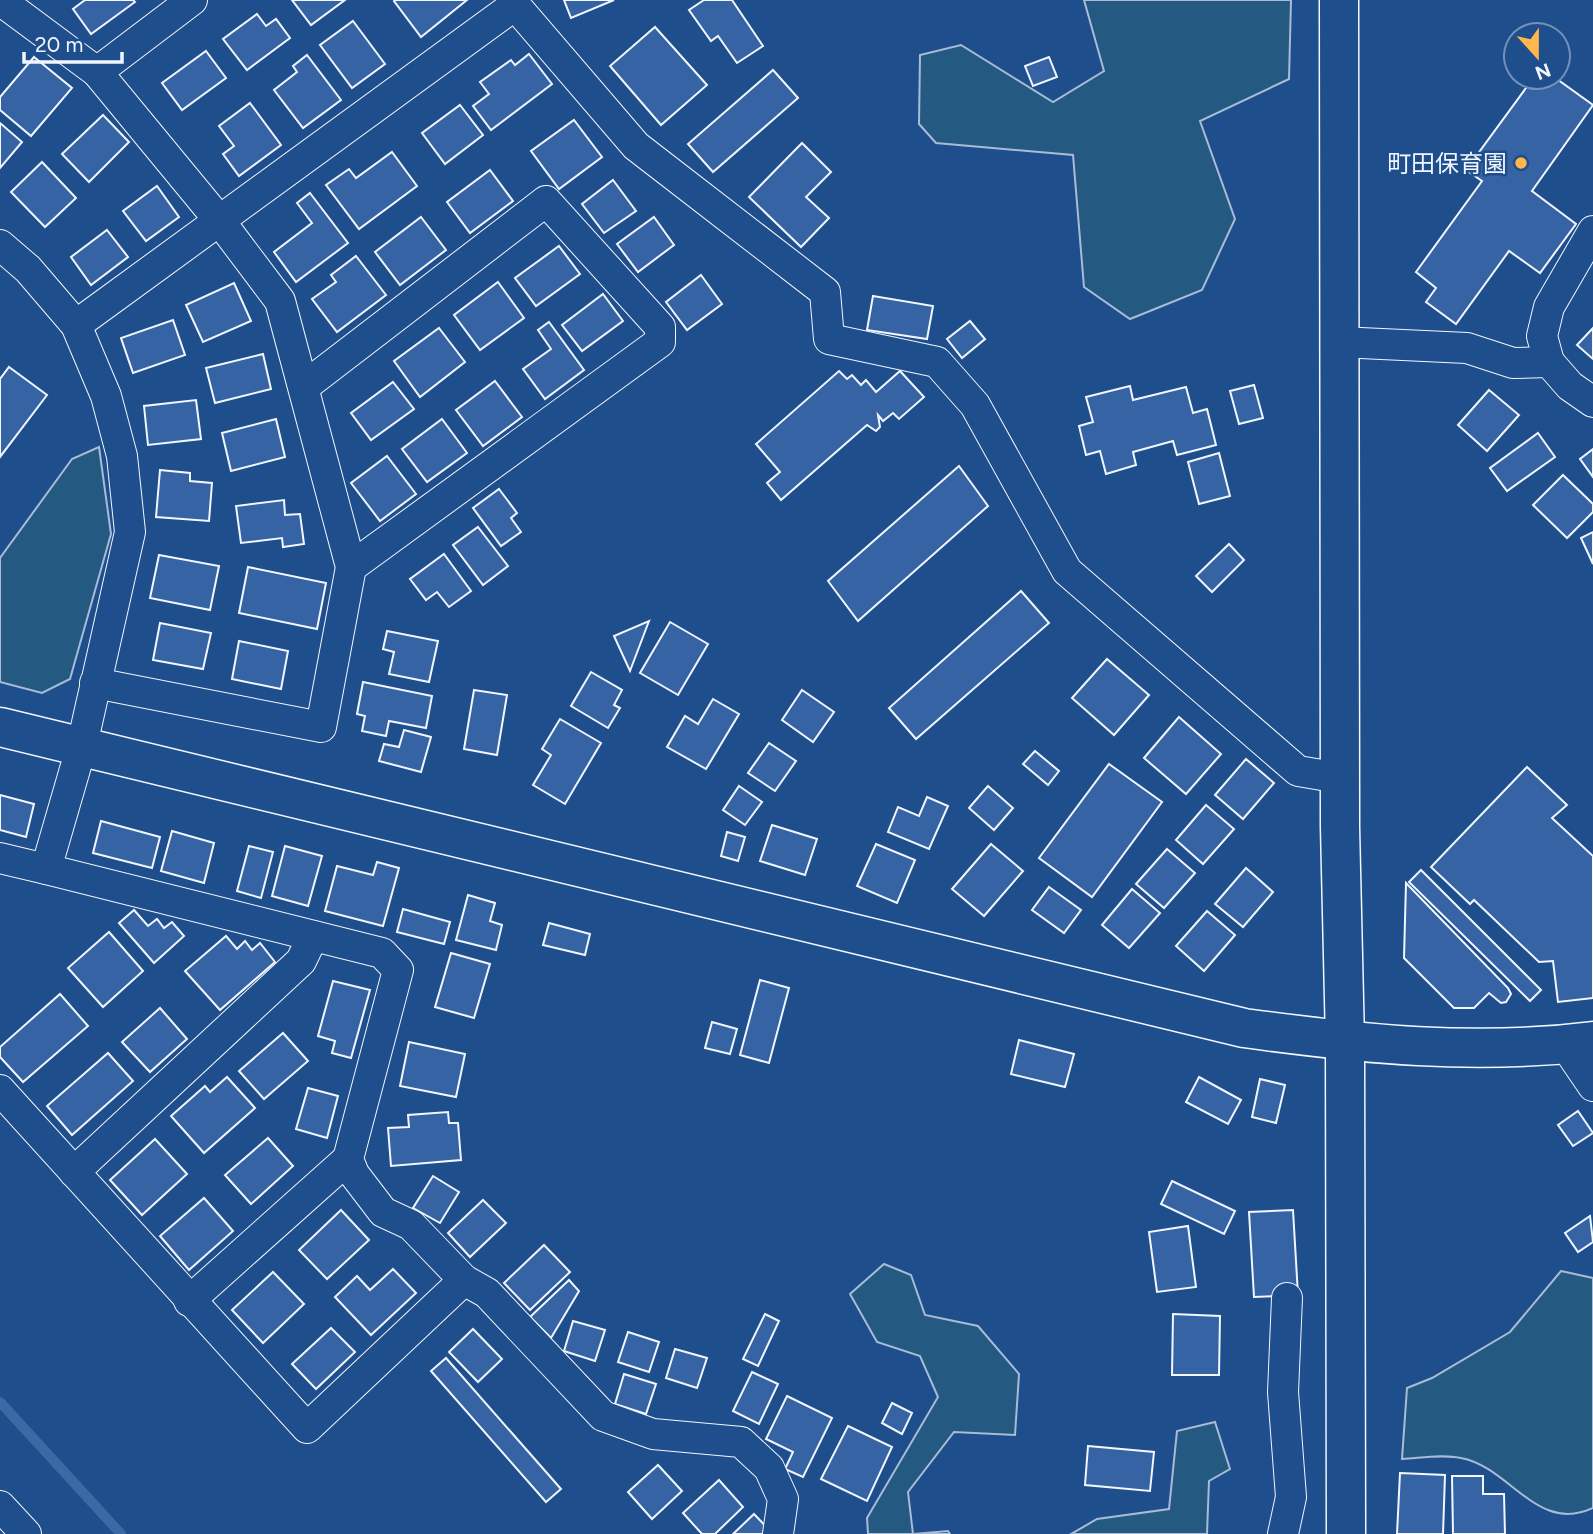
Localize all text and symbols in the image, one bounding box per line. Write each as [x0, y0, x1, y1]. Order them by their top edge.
scale bar [24, 21, 122, 65]
north arrow [1502, 21, 1572, 91]
text: 20 m [35, 32, 83, 57]
text: N [1532, 58, 1554, 85]
place label: 町田保育園 [1387, 149, 1507, 178]
marker: 町田保育園 [1513, 155, 1529, 171]

